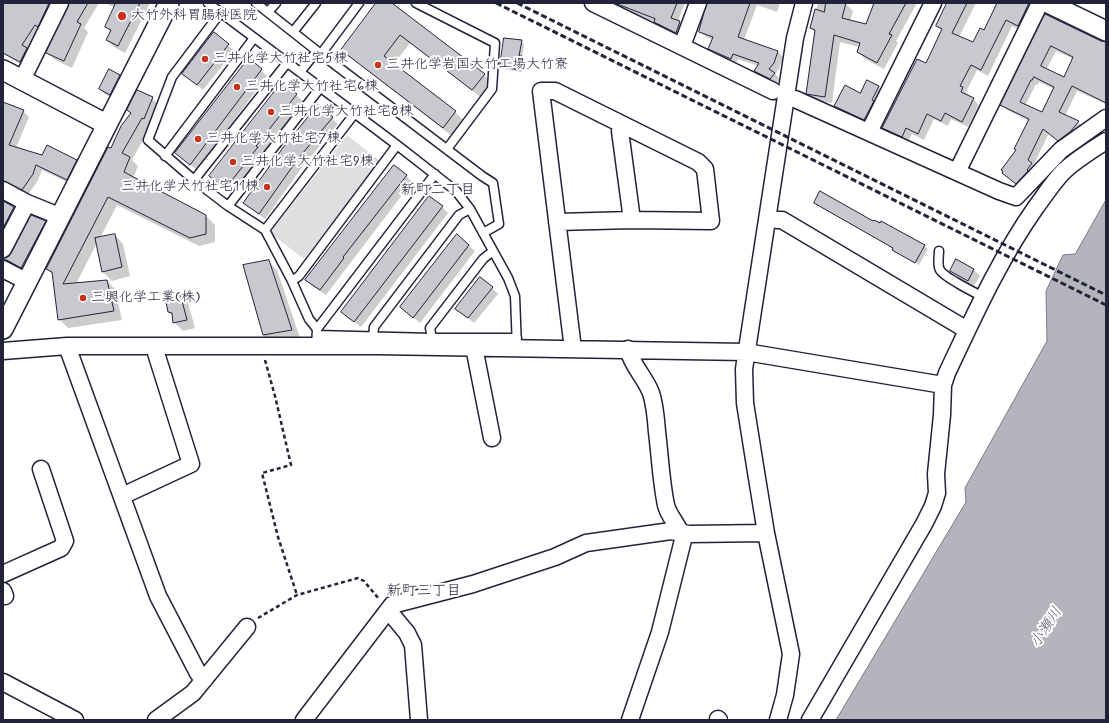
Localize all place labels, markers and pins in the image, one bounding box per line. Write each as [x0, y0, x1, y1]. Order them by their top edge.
place label: 大竹外科胃腸科医院 [131, 8, 257, 24]
marker: 大竹外科胃腸科医院 [116, 10, 128, 22]
place label: 三井化学大竹社宅5棟 [213, 51, 347, 67]
marker: 三井化学大竹社宅5棟 [200, 54, 210, 64]
place label: 三井化学岩国大竹工場大竹寮 [386, 57, 568, 73]
marker: 三井化学岩国大竹工場大竹寮 [373, 60, 383, 70]
place label: 三井化学大竹社宅6棟 [245, 79, 378, 95]
marker: 三井化学大竹社宅6棟 [232, 82, 242, 92]
place label: 三井化学大竹社宅8棟 [279, 104, 413, 120]
marker: 三井化学大竹社宅8棟 [266, 107, 276, 117]
place label: 三井化学大竹社宅7棟 [206, 131, 340, 147]
marker: 三井化学大竹社宅7棟 [193, 134, 203, 144]
place label: 三井化学大竹社宅9棟 [241, 154, 374, 170]
marker: 三井化学大竹社宅9棟 [228, 157, 238, 167]
place label: 三井化学大竹社宅11棟 [121, 179, 259, 195]
marker: 三井化学大竹社宅11棟 [262, 182, 272, 192]
place label: 三興化学工業(株) [91, 290, 200, 306]
marker: 三興化学工業(株) [78, 293, 88, 303]

